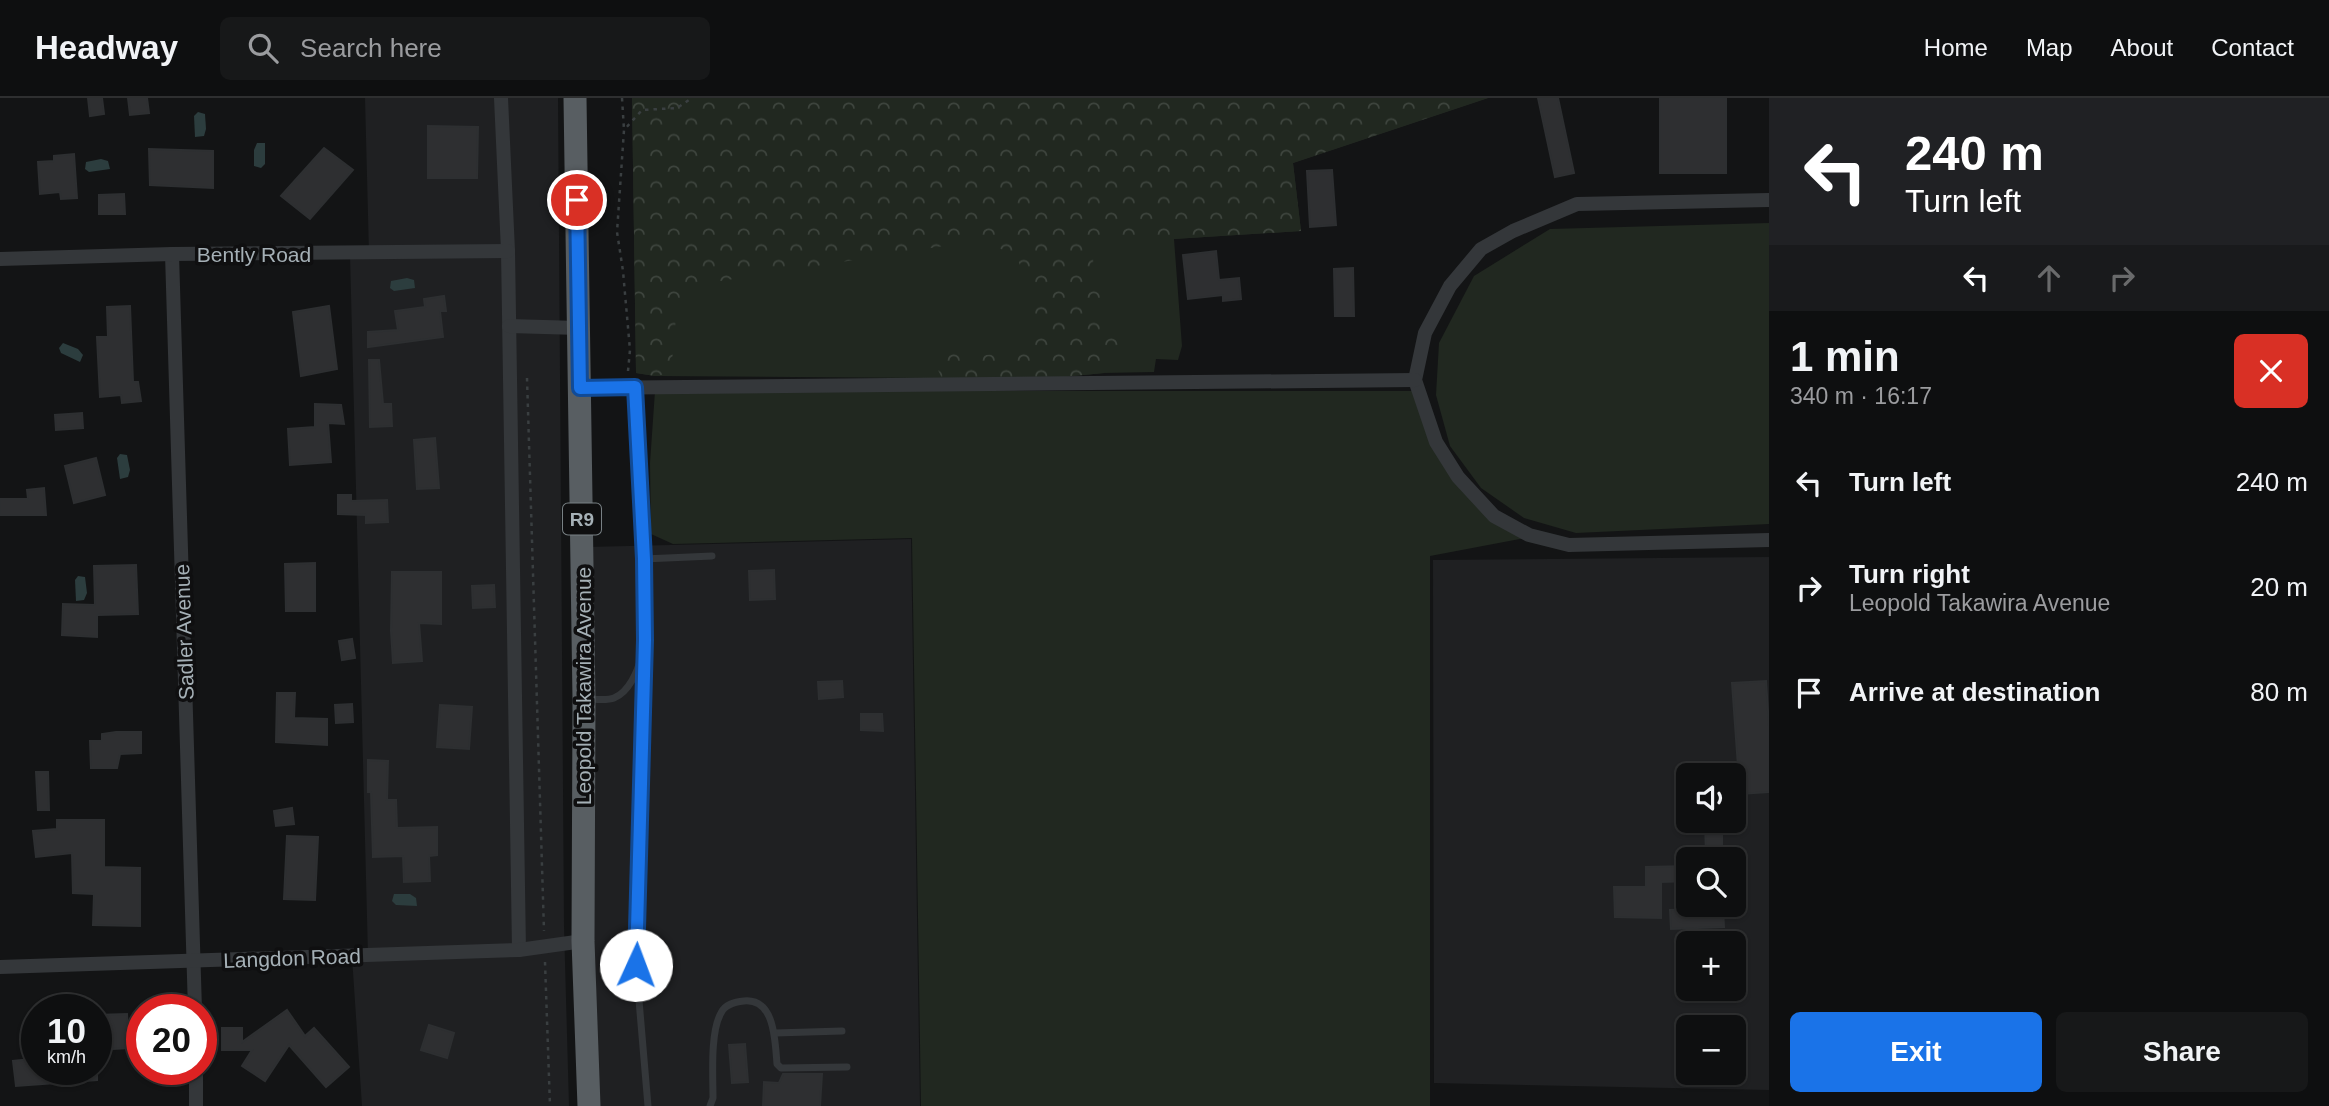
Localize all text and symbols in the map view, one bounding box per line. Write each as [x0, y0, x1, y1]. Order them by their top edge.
search box [220, 17, 710, 80]
text: Headway [35, 29, 178, 66]
icon: search [244, 29, 282, 67]
text: Search here [300, 33, 442, 63]
text: Home [1924, 34, 1988, 61]
text: Map [2026, 34, 2073, 61]
text: About [2111, 34, 2173, 61]
text: Contact [2211, 34, 2294, 61]
icon: left [1790, 126, 1881, 217]
text: 240 m [1905, 126, 2044, 180]
pin [547, 170, 607, 230]
icon: arrive [558, 181, 596, 219]
text: Turn left [1905, 183, 2021, 219]
street label: Bently Road [197, 243, 311, 266]
icon: left [1957, 259, 1995, 297]
icon: ahead [2030, 259, 2068, 297]
icon: right [2103, 259, 2141, 297]
text: 1 min [1790, 333, 1900, 380]
button: close [2234, 334, 2308, 408]
text: 340 m · 16:17 [1790, 383, 1932, 409]
icon: left [1790, 464, 1828, 502]
text: Turn left [1849, 467, 1951, 497]
text: 240 m [2236, 467, 2308, 497]
road number: R9 [563, 504, 601, 534]
text: Turn right [1849, 559, 1970, 589]
street label: Sadler Avenue [170, 564, 198, 700]
street label: Leopold Takawira Avenue [572, 567, 595, 805]
icon: right [1790, 569, 1828, 607]
text: 20 m [2250, 572, 2308, 602]
text: Leopold Takawira Avenue [1849, 590, 2110, 616]
icon: arrive [1790, 674, 1828, 712]
text: Arrive at destination [1849, 677, 2100, 707]
text: 80 m [2250, 677, 2308, 707]
map controls [1676, 763, 1746, 1085]
button: sound [1676, 763, 1746, 833]
button: search [1676, 847, 1746, 917]
position arrow [599, 928, 673, 1002]
button: + [1676, 931, 1746, 1001]
street label: Langdon Road [223, 944, 361, 972]
speed limit sign: 20 [126, 994, 217, 1085]
text: 10 [47, 1011, 86, 1050]
button: Exit [1790, 1012, 2042, 1092]
button: Share [2056, 1012, 2308, 1092]
button: − [1676, 1015, 1746, 1085]
text: km/h [47, 1047, 86, 1067]

